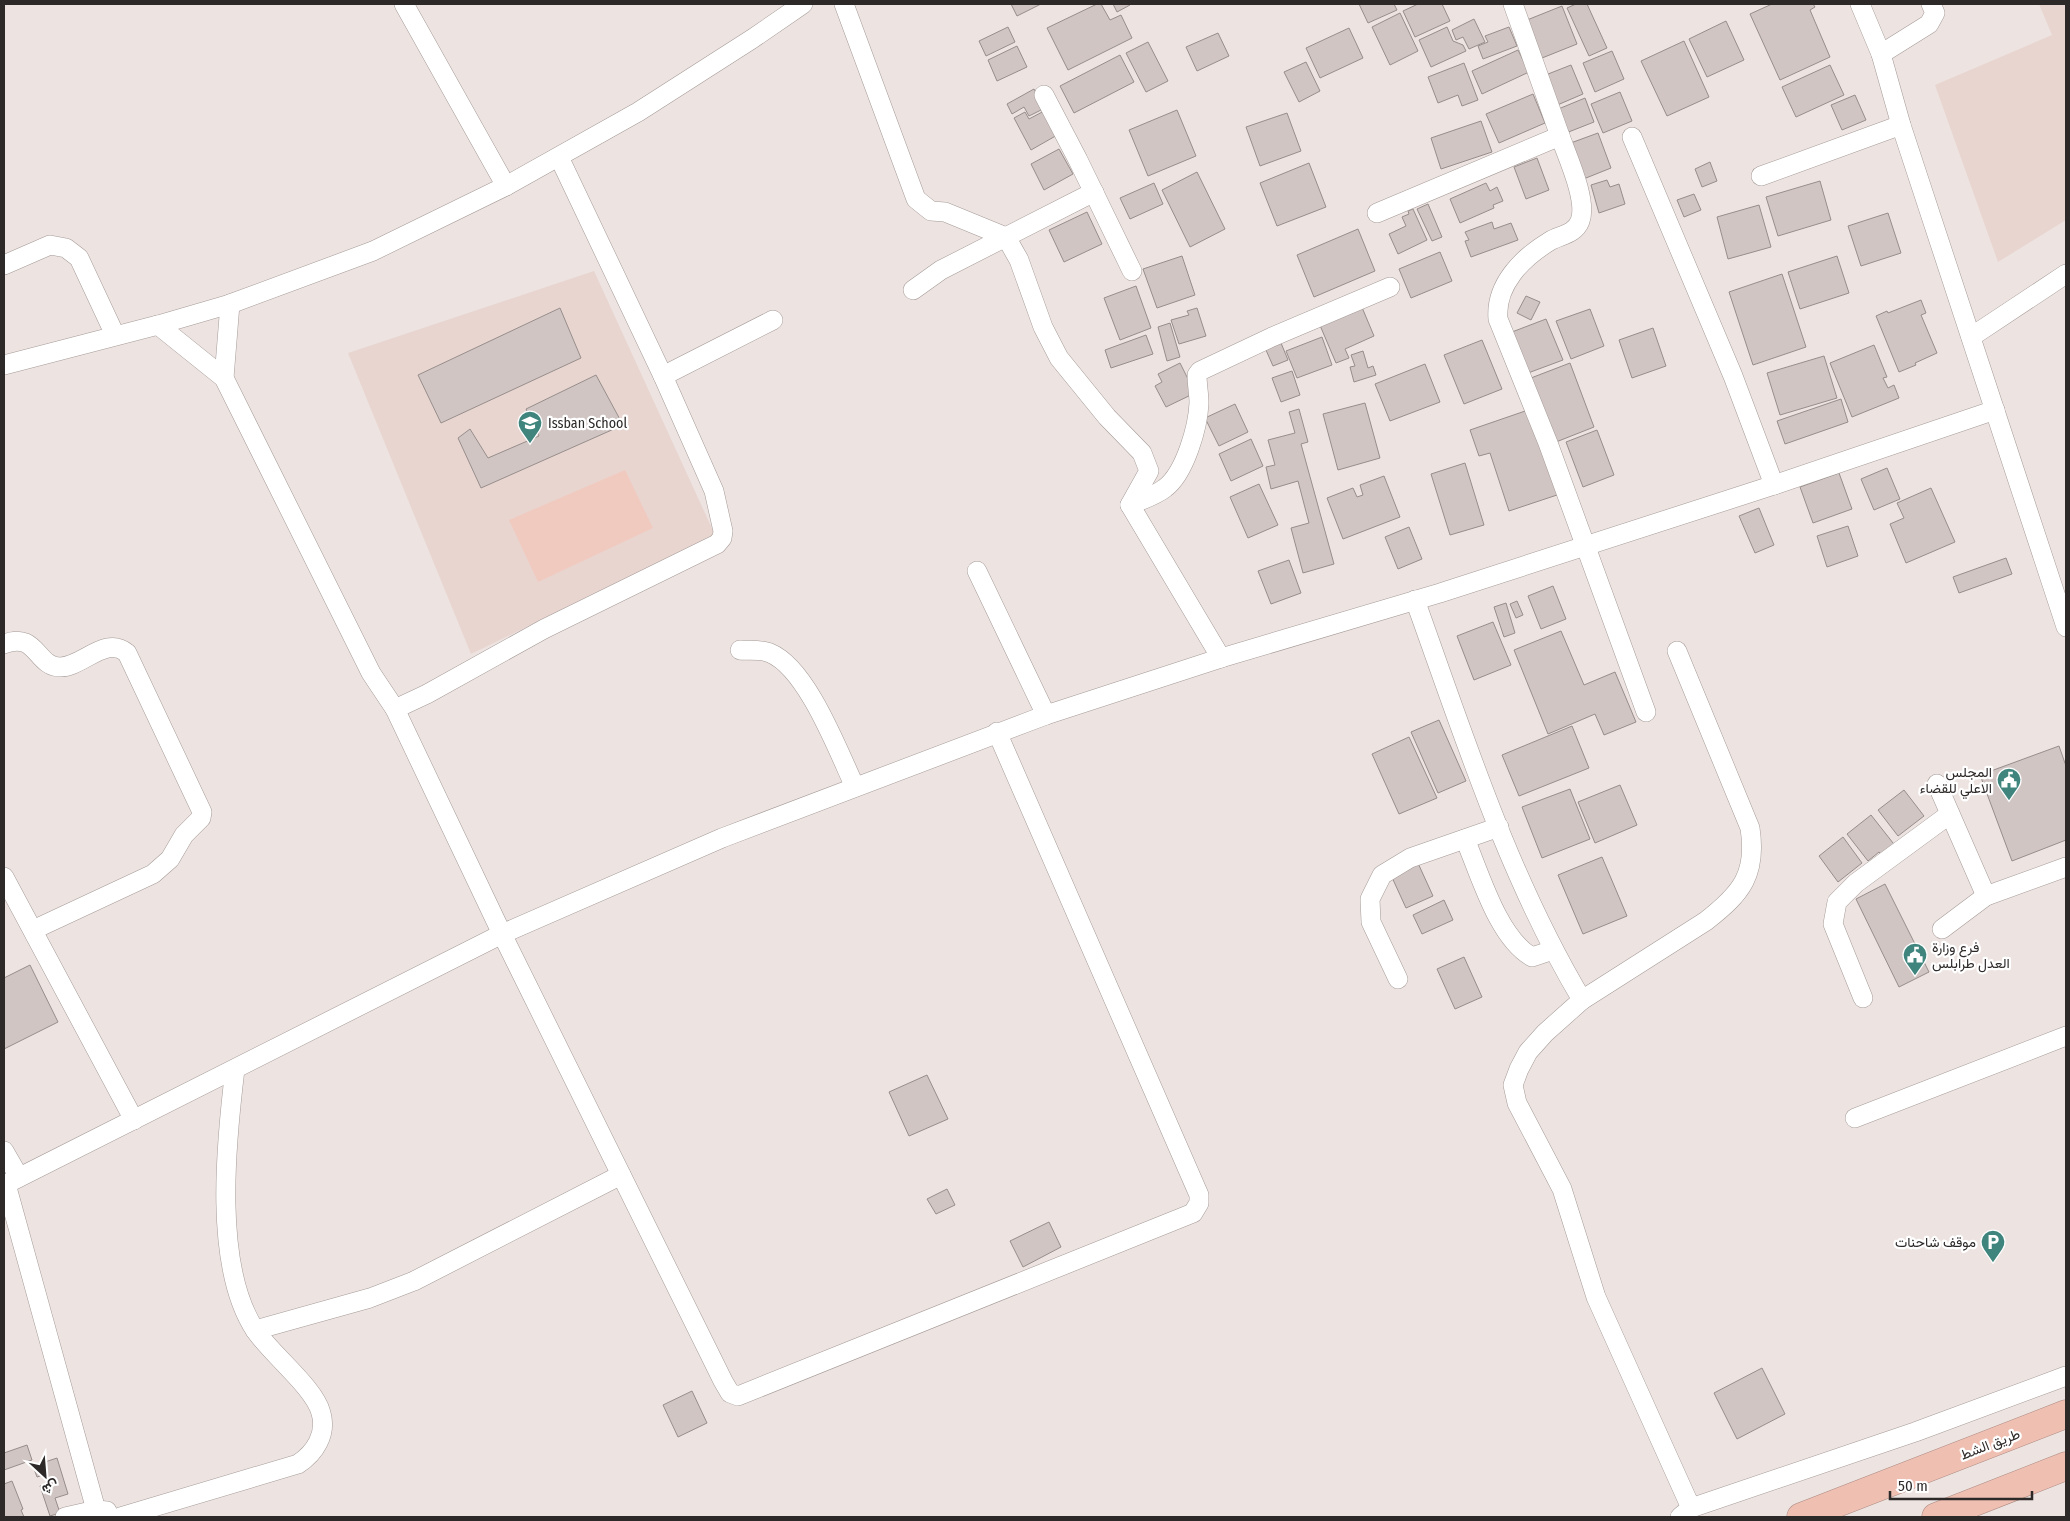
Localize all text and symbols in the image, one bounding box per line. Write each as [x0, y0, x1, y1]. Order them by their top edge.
school or university icon: Issban School [517, 410, 543, 444]
place label: Issban School [548, 415, 627, 432]
place label: المجلس الاعلي للقضاء [1920, 764, 1992, 800]
public building icon: المجلس الاعلي للقضاء [1996, 767, 2022, 801]
place label: فرع وزارة العدل طرابلس [1932, 939, 2010, 973]
public building icon: فرع وزارة العدل طرابلس [1902, 942, 1928, 976]
parking icon: موقف شاحنات [1980, 1229, 2006, 1263]
place label: موقف شاحنات [1895, 1234, 1976, 1251]
street label: طريق الشط [1958, 1425, 2023, 1464]
north arrow [20, 1451, 70, 1501]
scale bar [1890, 1468, 2032, 1500]
text: ش [39, 1476, 62, 1499]
text: 50 m [1898, 1477, 1928, 1495]

